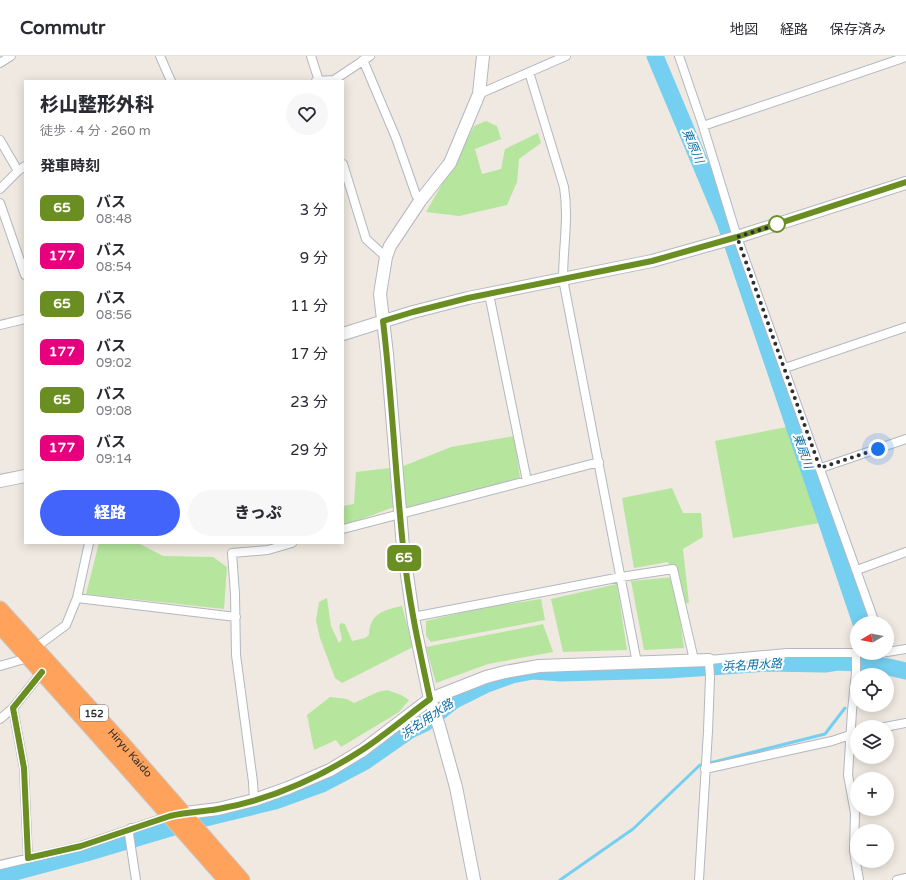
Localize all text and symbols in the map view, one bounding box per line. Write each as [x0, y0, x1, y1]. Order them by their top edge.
text: Commutr [20, 17, 105, 39]
text: 地図 [730, 21, 758, 38]
text: 経路 [780, 21, 808, 38]
text: 保存済み [830, 21, 886, 38]
button: heart [286, 93, 328, 135]
text: 杉山整形外科 [40, 94, 154, 116]
text: 徒歩 · 4 分 · 260 m [40, 123, 151, 139]
water label: 東原川 [680, 127, 707, 167]
text: 発車時刻 [40, 157, 100, 175]
text: バス [96, 193, 126, 211]
text: 65 [53, 199, 71, 216]
text: 3 分 [300, 201, 328, 219]
text: 08:48 [96, 211, 132, 227]
unlabelled marker [768, 215, 786, 233]
text: バス [96, 241, 126, 259]
text: 177 [49, 247, 75, 264]
text: 9 分 [300, 249, 328, 267]
text: 08:54 [96, 259, 132, 275]
text: バス [96, 289, 126, 307]
text: 65 [53, 295, 71, 312]
text: 11 分 [290, 297, 328, 315]
text: 08:56 [96, 307, 132, 323]
text: バス [96, 337, 126, 355]
text: 177 [49, 343, 75, 360]
text: 17 分 [290, 345, 328, 363]
text: 09:02 [96, 355, 132, 371]
text: バス [96, 385, 126, 403]
text: 65 [53, 391, 71, 408]
text: 23 分 [290, 393, 328, 411]
text: 09:08 [96, 403, 132, 419]
water label: 東原川 [791, 432, 816, 472]
text: バス [96, 433, 126, 451]
text: 177 [49, 439, 75, 456]
your location [868, 439, 888, 459]
text: 29 分 [290, 441, 328, 459]
text: 09:14 [96, 451, 132, 467]
button: 経路 [40, 490, 180, 536]
button: きっぷ [188, 490, 328, 536]
line badge: 65 [386, 545, 422, 571]
text: 65 [395, 549, 413, 566]
north arrow [850, 616, 894, 660]
map controls [850, 616, 894, 868]
water label: 浜名用水路 [722, 656, 783, 674]
button: locate [850, 668, 894, 712]
water label: 浜名用水路 [398, 696, 457, 742]
road number: 152 [80, 705, 108, 721]
button: layers [850, 720, 894, 764]
street label: Hiryu Kaido [105, 726, 155, 780]
button: + [850, 772, 894, 816]
button: − [850, 824, 894, 868]

